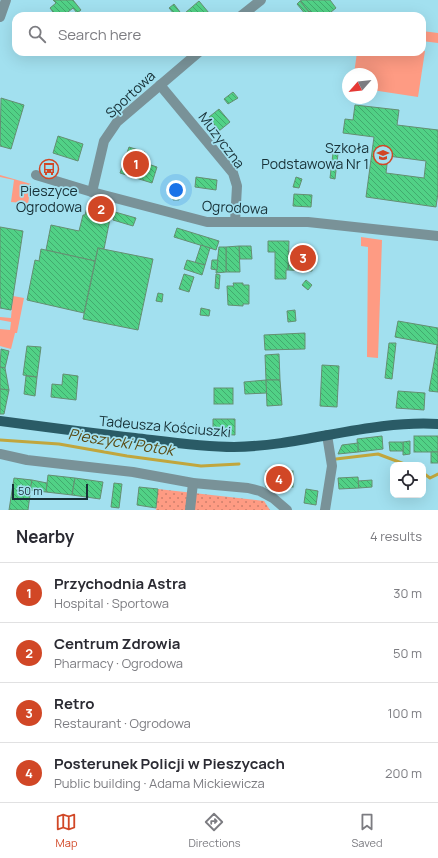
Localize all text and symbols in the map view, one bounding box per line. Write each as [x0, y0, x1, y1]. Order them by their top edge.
search box [12, 12, 426, 56]
icon: search [26, 23, 48, 45]
text: Search here [58, 24, 141, 45]
street label: Sportowa [101, 66, 159, 122]
north arrow [342, 68, 378, 104]
street label: Muzyczna [195, 108, 249, 172]
place label: Szkoła Podstawowa Nr 1 [261, 138, 369, 173]
school or university icon: Szkoła Podstawowa Nr 1 [372, 144, 394, 166]
pin: 1 [123, 149, 149, 179]
bus stop icon: Pieszyce Ogrodowa [38, 158, 60, 180]
your location [166, 180, 186, 200]
place label: Pieszyce Ogrodowa [16, 181, 82, 216]
pin: 2 [88, 194, 114, 224]
street label: Ogrodowa [202, 196, 268, 218]
pin: 3 [290, 243, 316, 273]
street label: Tadeusza Kościuszki [98, 411, 232, 441]
water label: Pieszycki Potok [67, 423, 178, 461]
map controls [390, 462, 426, 498]
button: locate [390, 462, 426, 498]
pin: 4 [266, 464, 292, 494]
scale bar [12, 482, 88, 501]
text: 50 m [18, 483, 43, 498]
text: Nearby [16, 525, 74, 548]
text: 4 results [370, 527, 422, 545]
text: Przychodnia Astra [54, 573, 186, 594]
text: 1 [26, 584, 32, 602]
text: 30 m [393, 584, 422, 602]
text: Hospital · Sportowa [54, 594, 169, 612]
text: Centrum Zdrowia [54, 633, 181, 654]
text: 2 [25, 644, 33, 662]
text: 50 m [393, 644, 422, 662]
text: Pharmacy · Ogrodowa [54, 654, 183, 672]
text: Retro [54, 693, 95, 714]
text: 3 [25, 704, 33, 722]
text: 100 m [387, 704, 422, 722]
text: Restaurant · Ogrodowa [54, 714, 191, 732]
text: Posterunek Policji w Pieszycach [54, 753, 285, 774]
text: 4 [25, 764, 33, 782]
text: 200 m [385, 764, 422, 782]
text: Public building · Adama Mickiewicza [54, 774, 265, 792]
tab: Map [55, 811, 77, 850]
tab: Directions [188, 811, 241, 850]
tab: Saved [352, 811, 383, 850]

